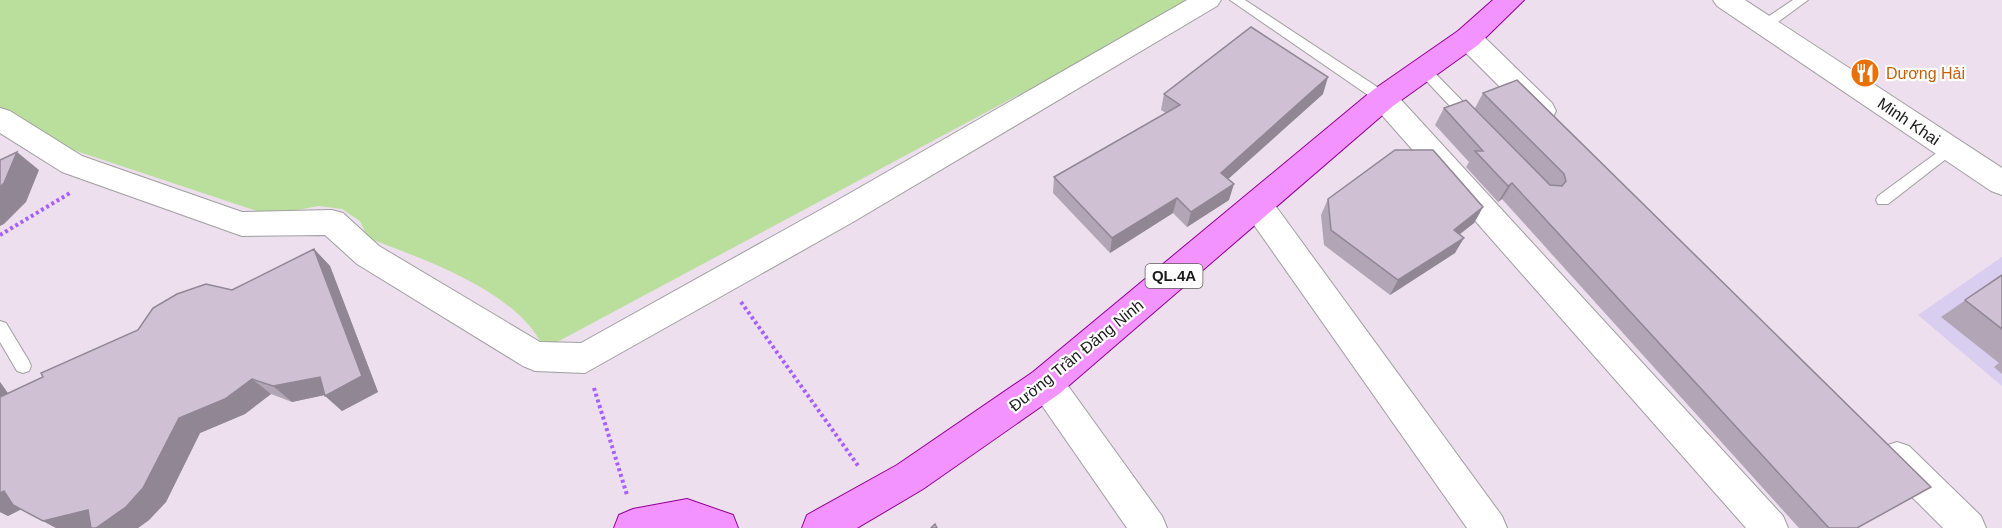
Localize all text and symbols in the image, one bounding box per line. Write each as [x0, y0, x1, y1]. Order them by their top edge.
restaurant icon: Dương Hải [1849, 57, 1881, 89]
place label: Dương Hải [1886, 65, 1965, 82]
street label: Minh Khai [1874, 94, 1943, 148]
road number: QL.4A [1146, 264, 1202, 288]
street label: Đường Trần Đăng Ninh [1006, 296, 1147, 415]

